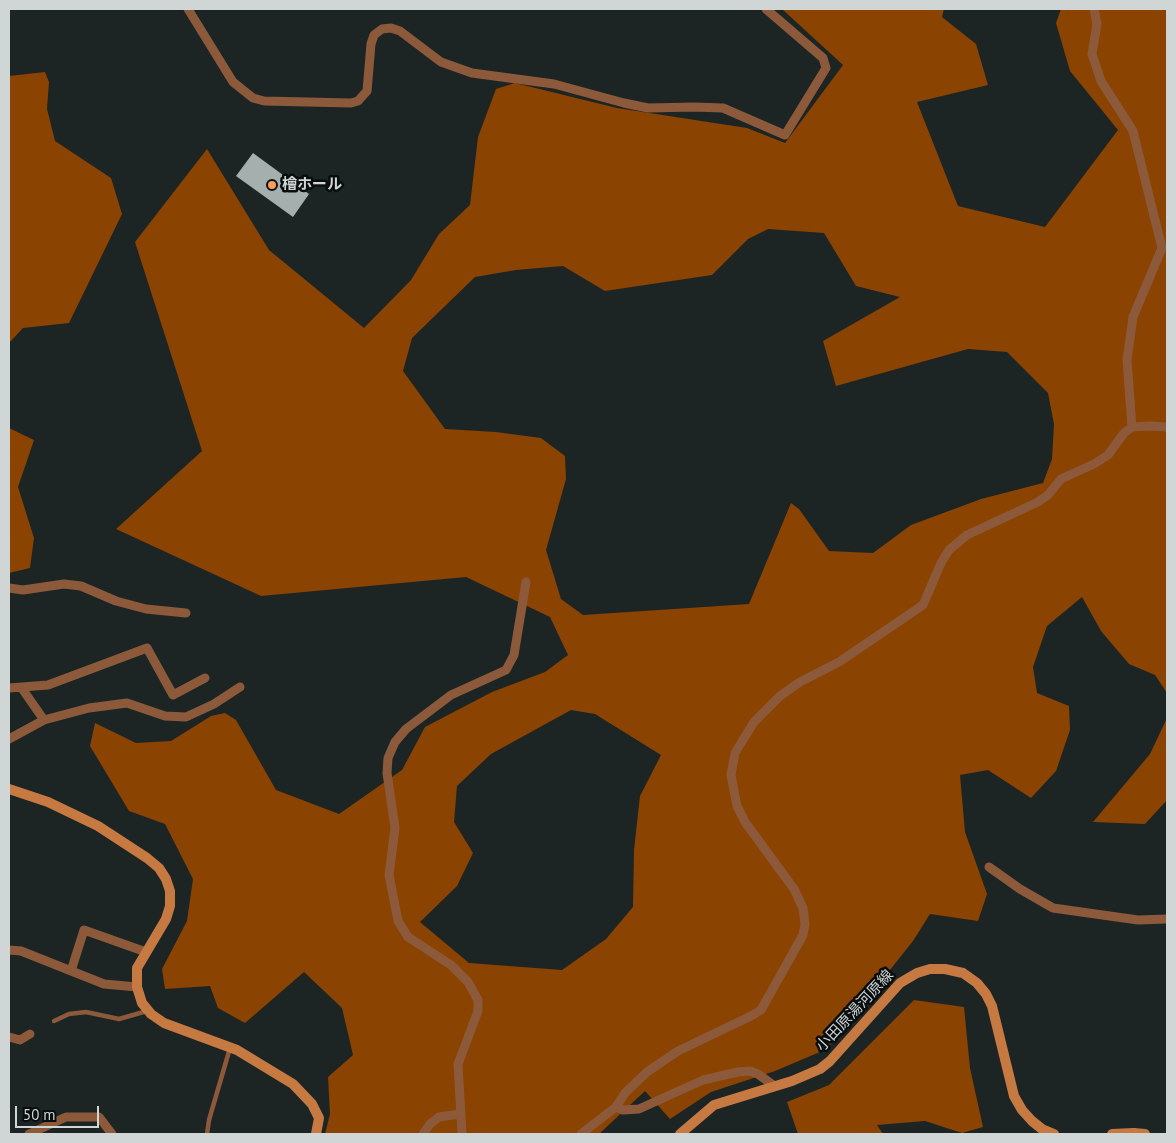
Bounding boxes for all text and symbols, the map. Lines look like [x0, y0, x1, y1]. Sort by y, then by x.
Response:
place label: 檜ホール [282, 176, 342, 194]
marker: 檜ホール [266, 179, 278, 191]
street label: 小田原湯河原線 [813, 966, 897, 1056]
scale bar [18, 1096, 101, 1128]
text: 50 m [23, 1105, 56, 1124]

